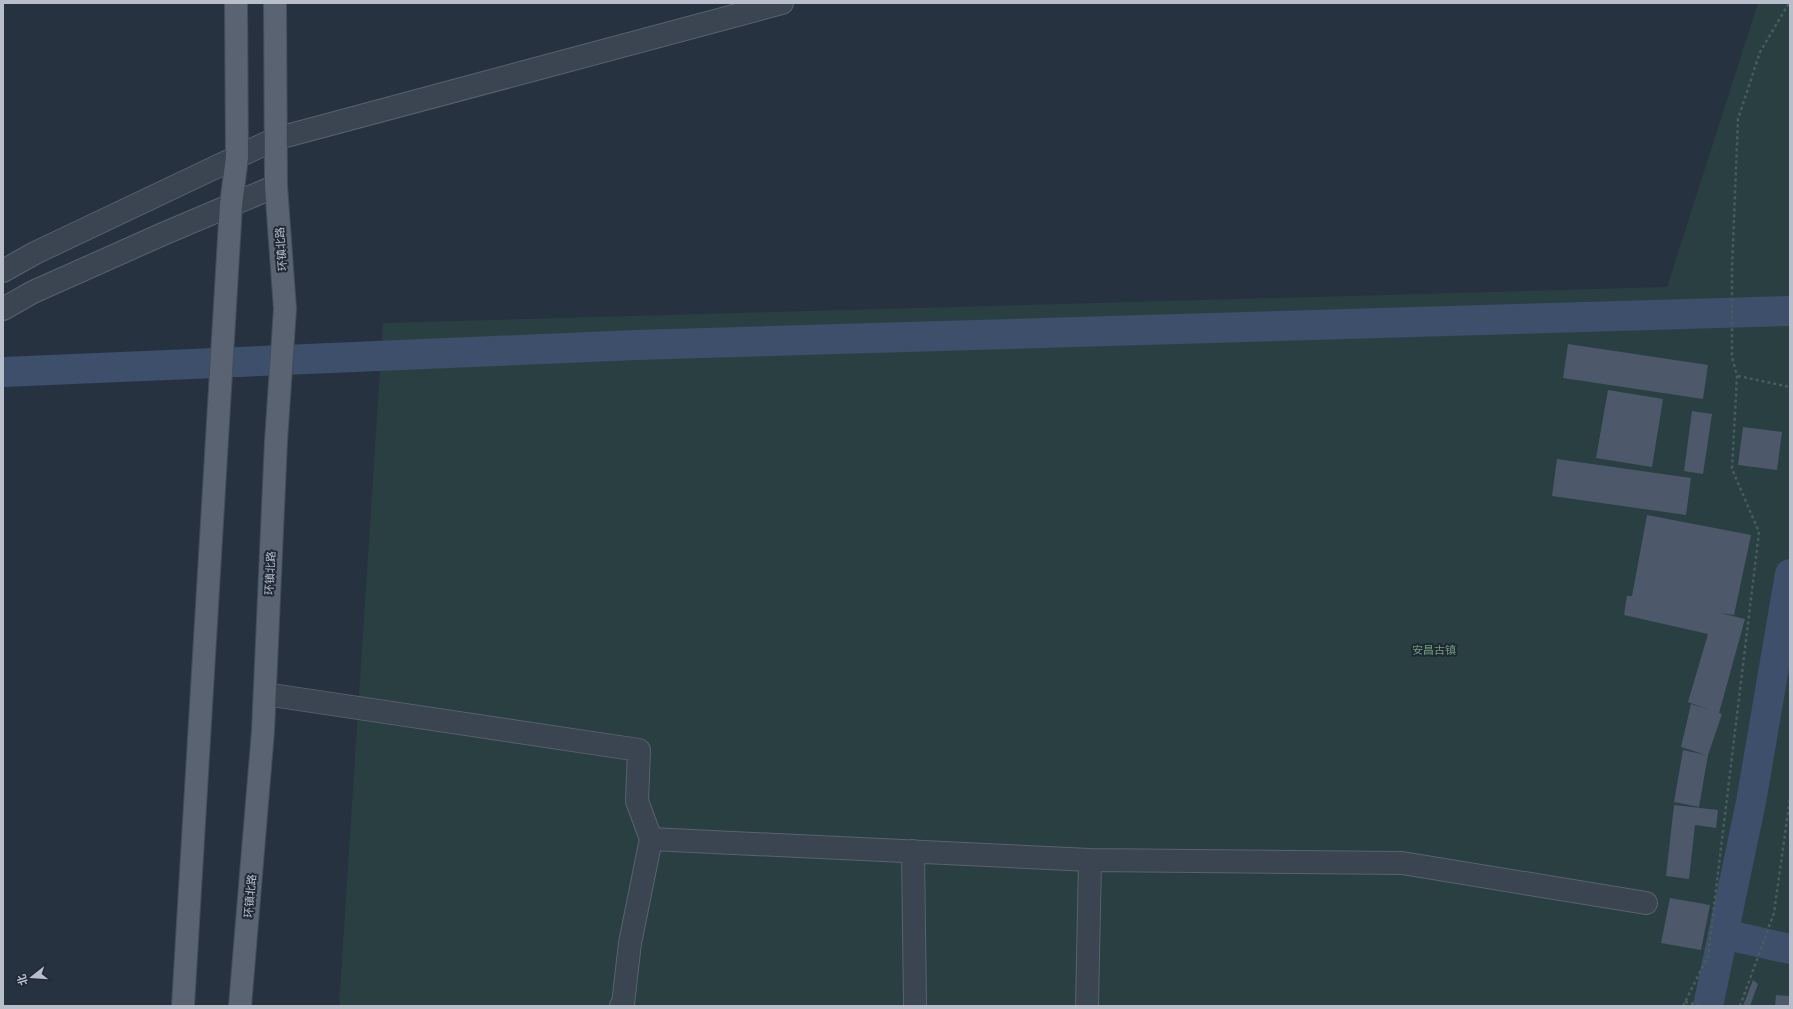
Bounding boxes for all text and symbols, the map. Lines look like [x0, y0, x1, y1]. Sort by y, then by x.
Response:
street label: 环镇北路 [273, 227, 290, 271]
street label: 环镇北路 [263, 551, 278, 595]
park label: 安昌古镇 [1412, 644, 1456, 657]
street label: 环镇北路 [242, 874, 259, 919]
north arrow [12, 957, 52, 997]
text: 北 [15, 973, 31, 987]

